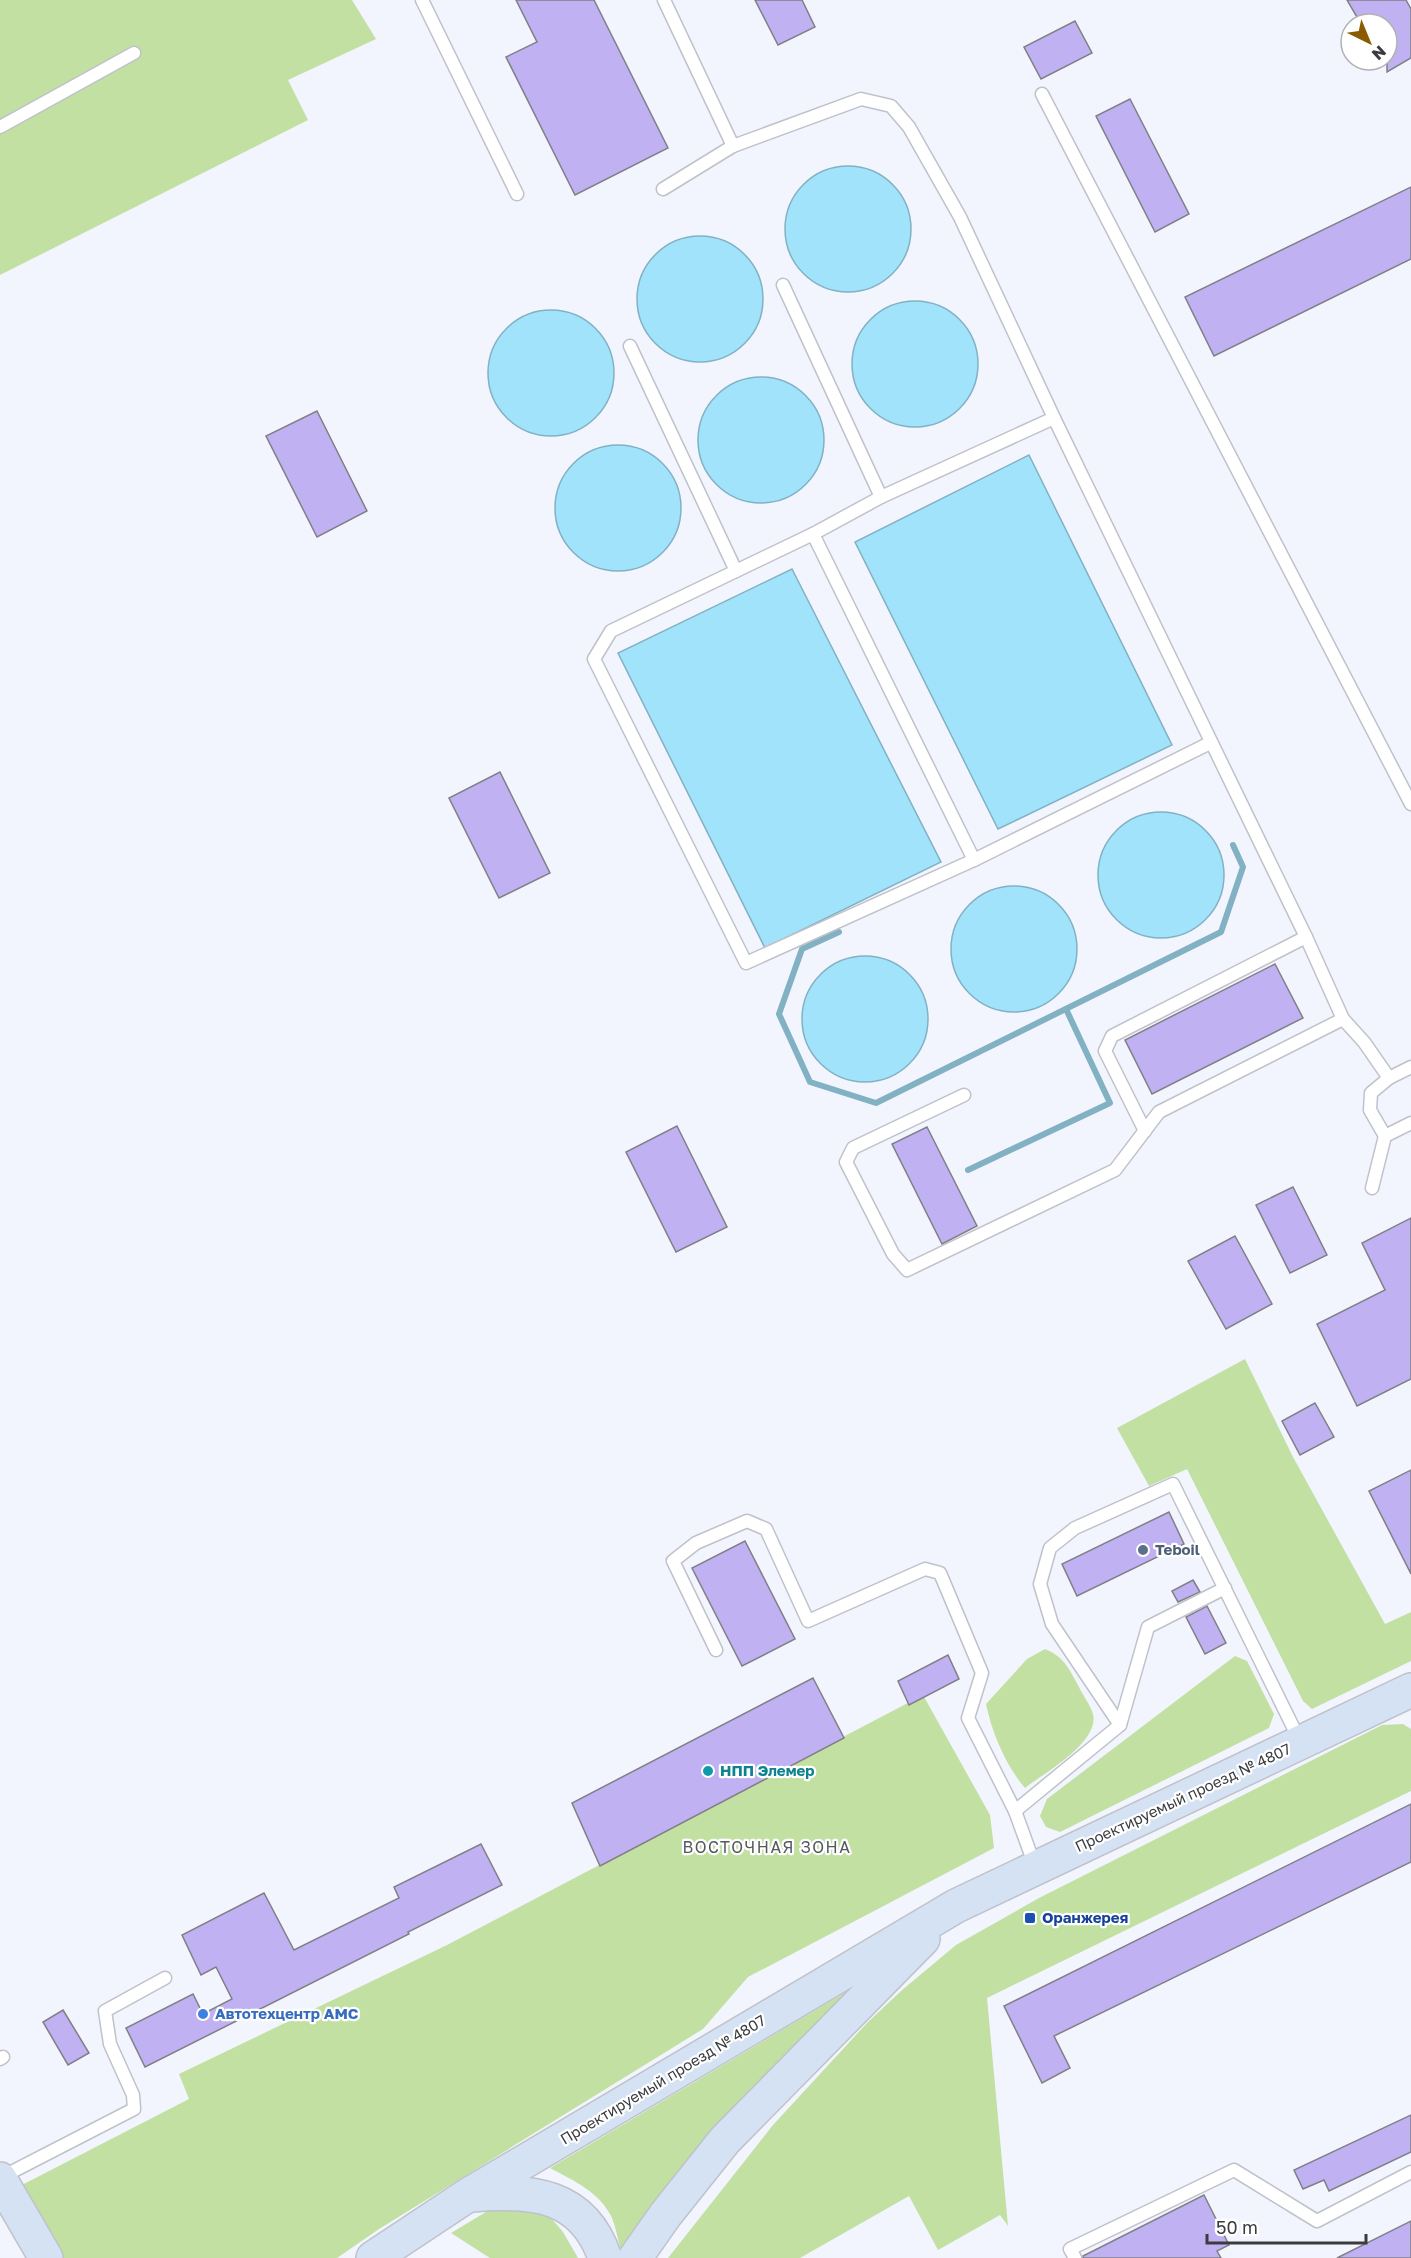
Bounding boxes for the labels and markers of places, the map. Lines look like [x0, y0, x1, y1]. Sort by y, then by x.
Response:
place label: Teboil [1155, 1540, 1200, 1558]
marker: Teboil [1136, 1543, 1150, 1557]
place label: НПП Элемер [720, 1761, 815, 1779]
marker: НПП Элемер [701, 1764, 715, 1778]
place label: Оранжерея [1042, 1908, 1129, 1926]
marker: Оранжерея [1023, 1911, 1037, 1925]
place label: Автотехцентр АМС [215, 2004, 359, 2022]
marker: Автотехцентр АМС [196, 2007, 210, 2021]

